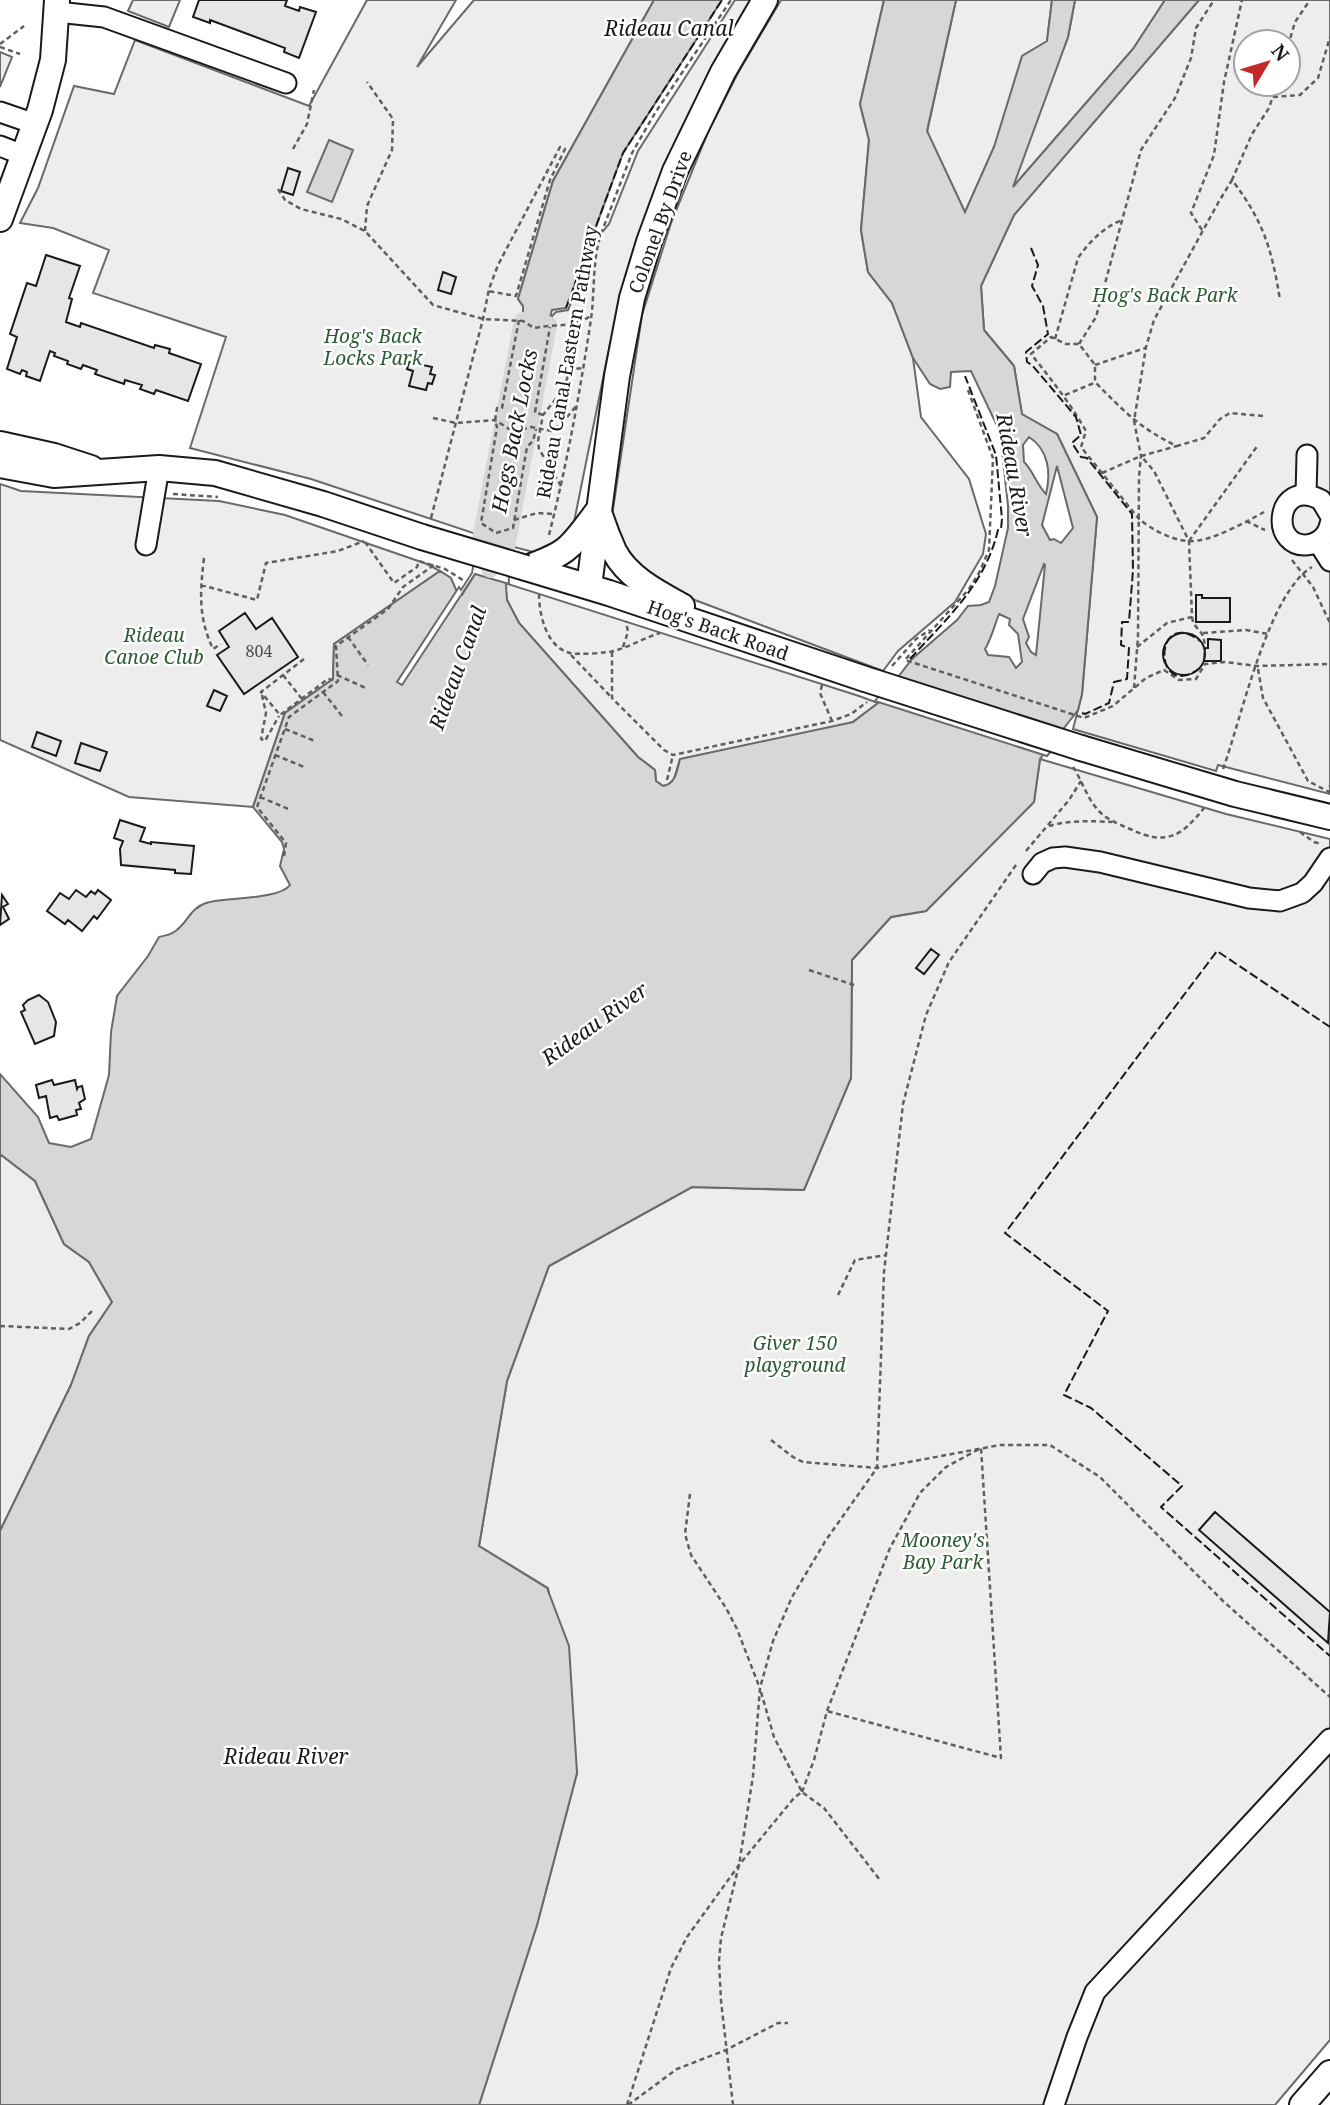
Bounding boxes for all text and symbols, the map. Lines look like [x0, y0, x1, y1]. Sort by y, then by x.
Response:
water label: Rideau Canal [603, 14, 734, 42]
north arrow [1232, 28, 1302, 98]
text: N [1266, 39, 1295, 66]
street label: Colonel By Drive [622, 147, 698, 297]
street label: Rideau Canal Eastern Pathway [530, 223, 604, 500]
park label: Hog's Back Park [1091, 282, 1239, 308]
park label: Hog's Back Locks Park [322, 323, 424, 371]
water label: Hogs Back Locks [484, 346, 544, 516]
water label: Rideau River [990, 410, 1040, 539]
street label: Hog's Back Road [644, 594, 793, 667]
water label: Rideau Canal [421, 601, 493, 734]
park label: Rideau Canoe Club [104, 622, 204, 670]
house number: 804 [246, 640, 272, 662]
water label: Rideau River [535, 975, 653, 1072]
park label: Giver 150 playground [743, 1330, 847, 1378]
park label: Mooney's Bay Park [900, 1527, 985, 1575]
water label: Rideau River [223, 1742, 349, 1770]

